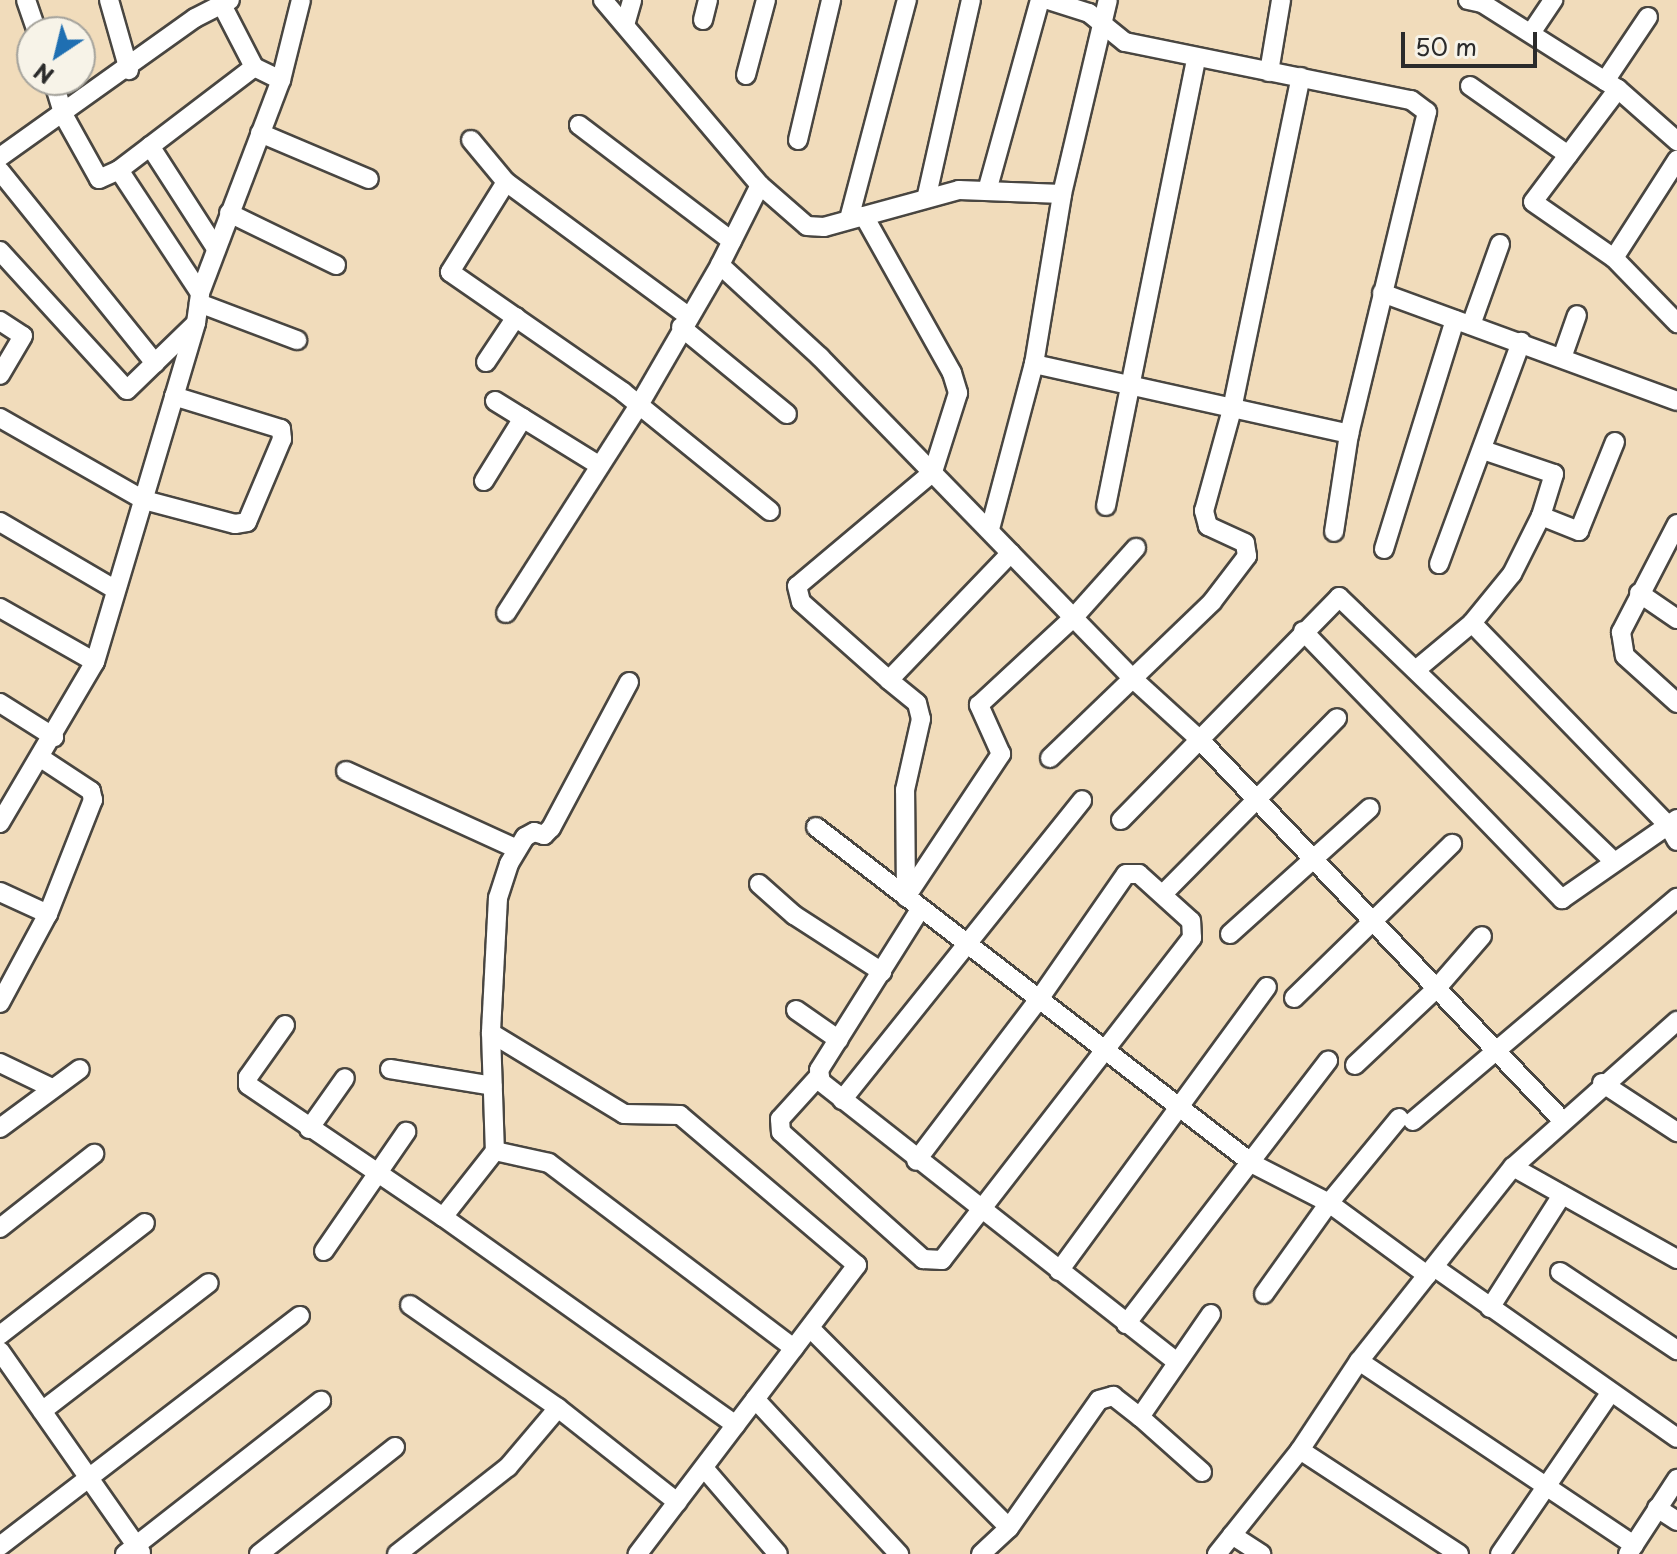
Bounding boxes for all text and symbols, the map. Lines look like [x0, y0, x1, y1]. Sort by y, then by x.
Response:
north arrow [16, 16, 96, 96]
scale bar [1405, 16, 1541, 66]
text: 50 m [1415, 28, 1477, 64]
text: N [26, 56, 60, 93]

